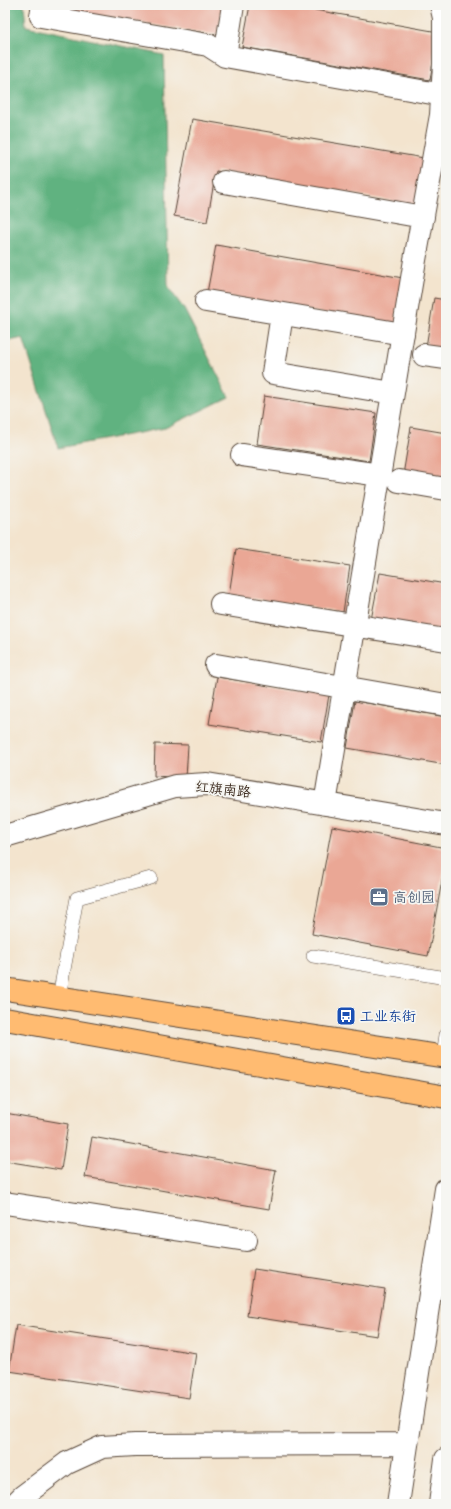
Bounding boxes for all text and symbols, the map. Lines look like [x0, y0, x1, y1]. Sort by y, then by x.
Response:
street label: 红旗南路 [194, 778, 252, 804]
office icon: 高创园 [368, 886, 390, 908]
place label: 高创园 [393, 889, 435, 909]
bus stop icon: 工业东街 [335, 1005, 357, 1027]
place label: 工业东街 [360, 1008, 416, 1028]

